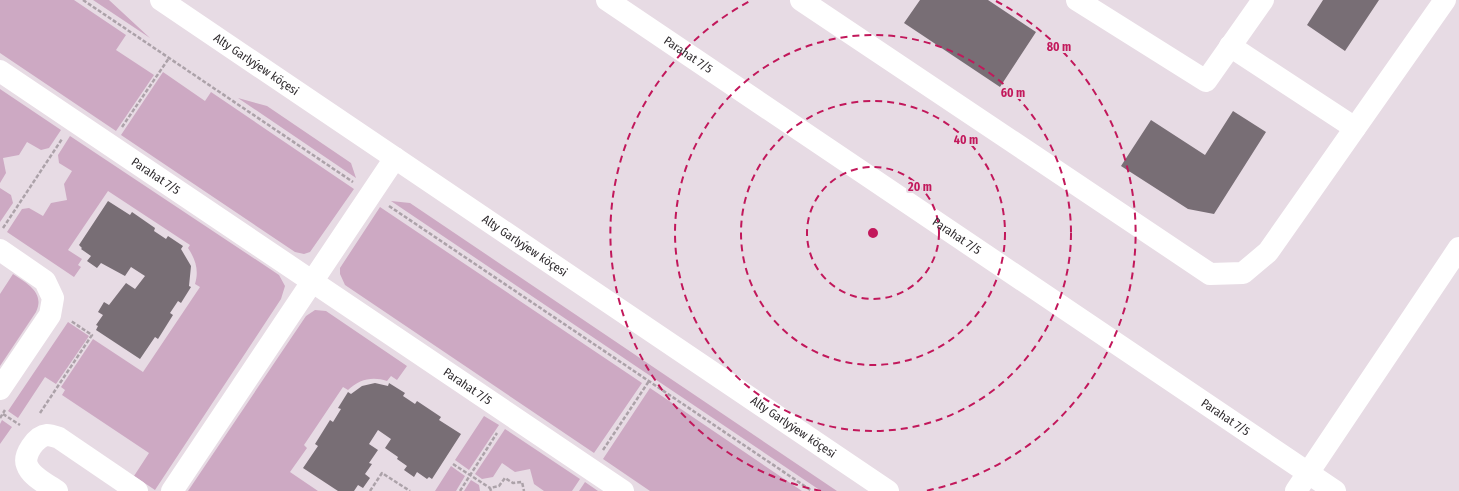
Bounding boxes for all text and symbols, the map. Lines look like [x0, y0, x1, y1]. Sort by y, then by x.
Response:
street label: Alty Garlyýew köçesi [211, 31, 302, 98]
street label: Parahat 7/5 [661, 33, 716, 76]
text: 80 m [1047, 40, 1071, 54]
text: 60 m [1001, 86, 1025, 100]
text: 40 m [954, 133, 978, 147]
street label: Parahat 7/5 [129, 155, 183, 198]
text: 20 m [907, 180, 932, 194]
street label: Alty Garlyýew köçesi [480, 212, 570, 279]
street label: Parahat 7/5 [930, 215, 984, 258]
centre of rings [866, 226, 880, 240]
street label: Parahat 7/5 [441, 365, 495, 408]
street label: Alty Garlyýew köçesi [748, 393, 839, 461]
street label: Parahat 7/5 [1199, 396, 1253, 439]

